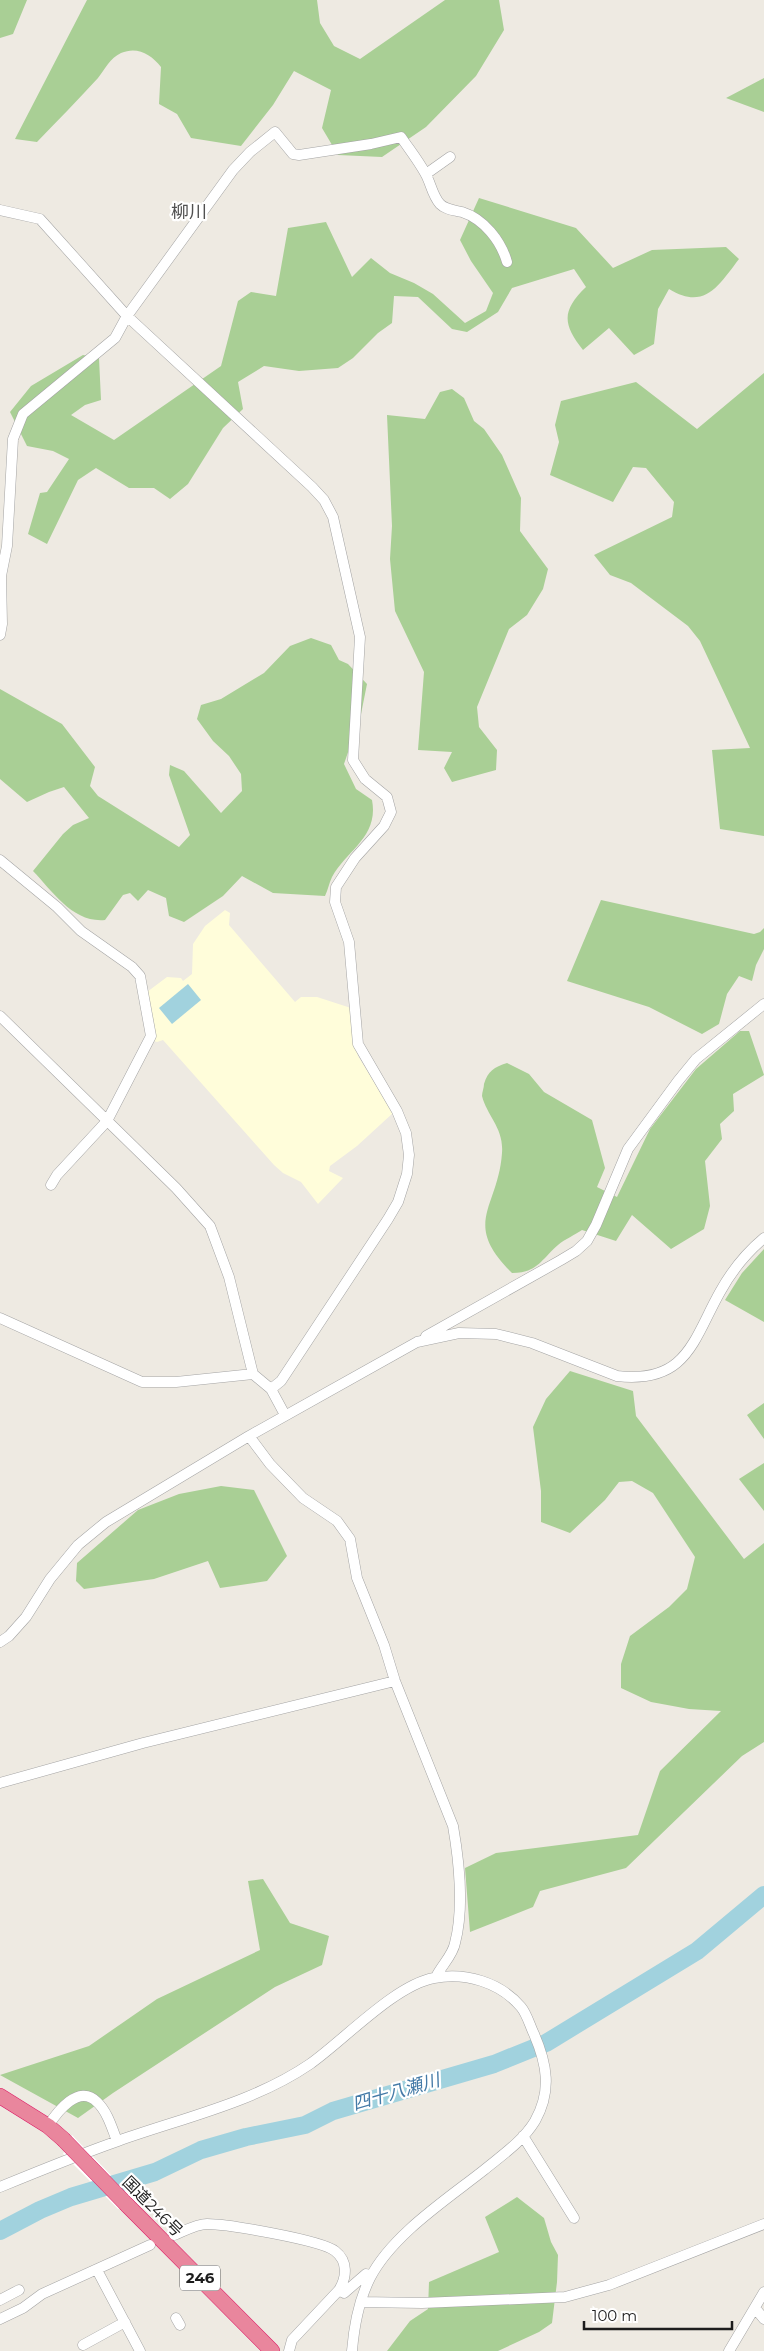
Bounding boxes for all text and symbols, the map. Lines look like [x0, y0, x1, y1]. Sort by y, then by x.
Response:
district label: 柳川 [171, 201, 207, 223]
water label: 四十八瀬川 [350, 2068, 444, 2115]
street label: 国道246号 [119, 2172, 187, 2240]
road number: 246 [180, 2266, 220, 2290]
scale bar [584, 2298, 732, 2330]
text: 100 m [592, 2306, 637, 2325]

